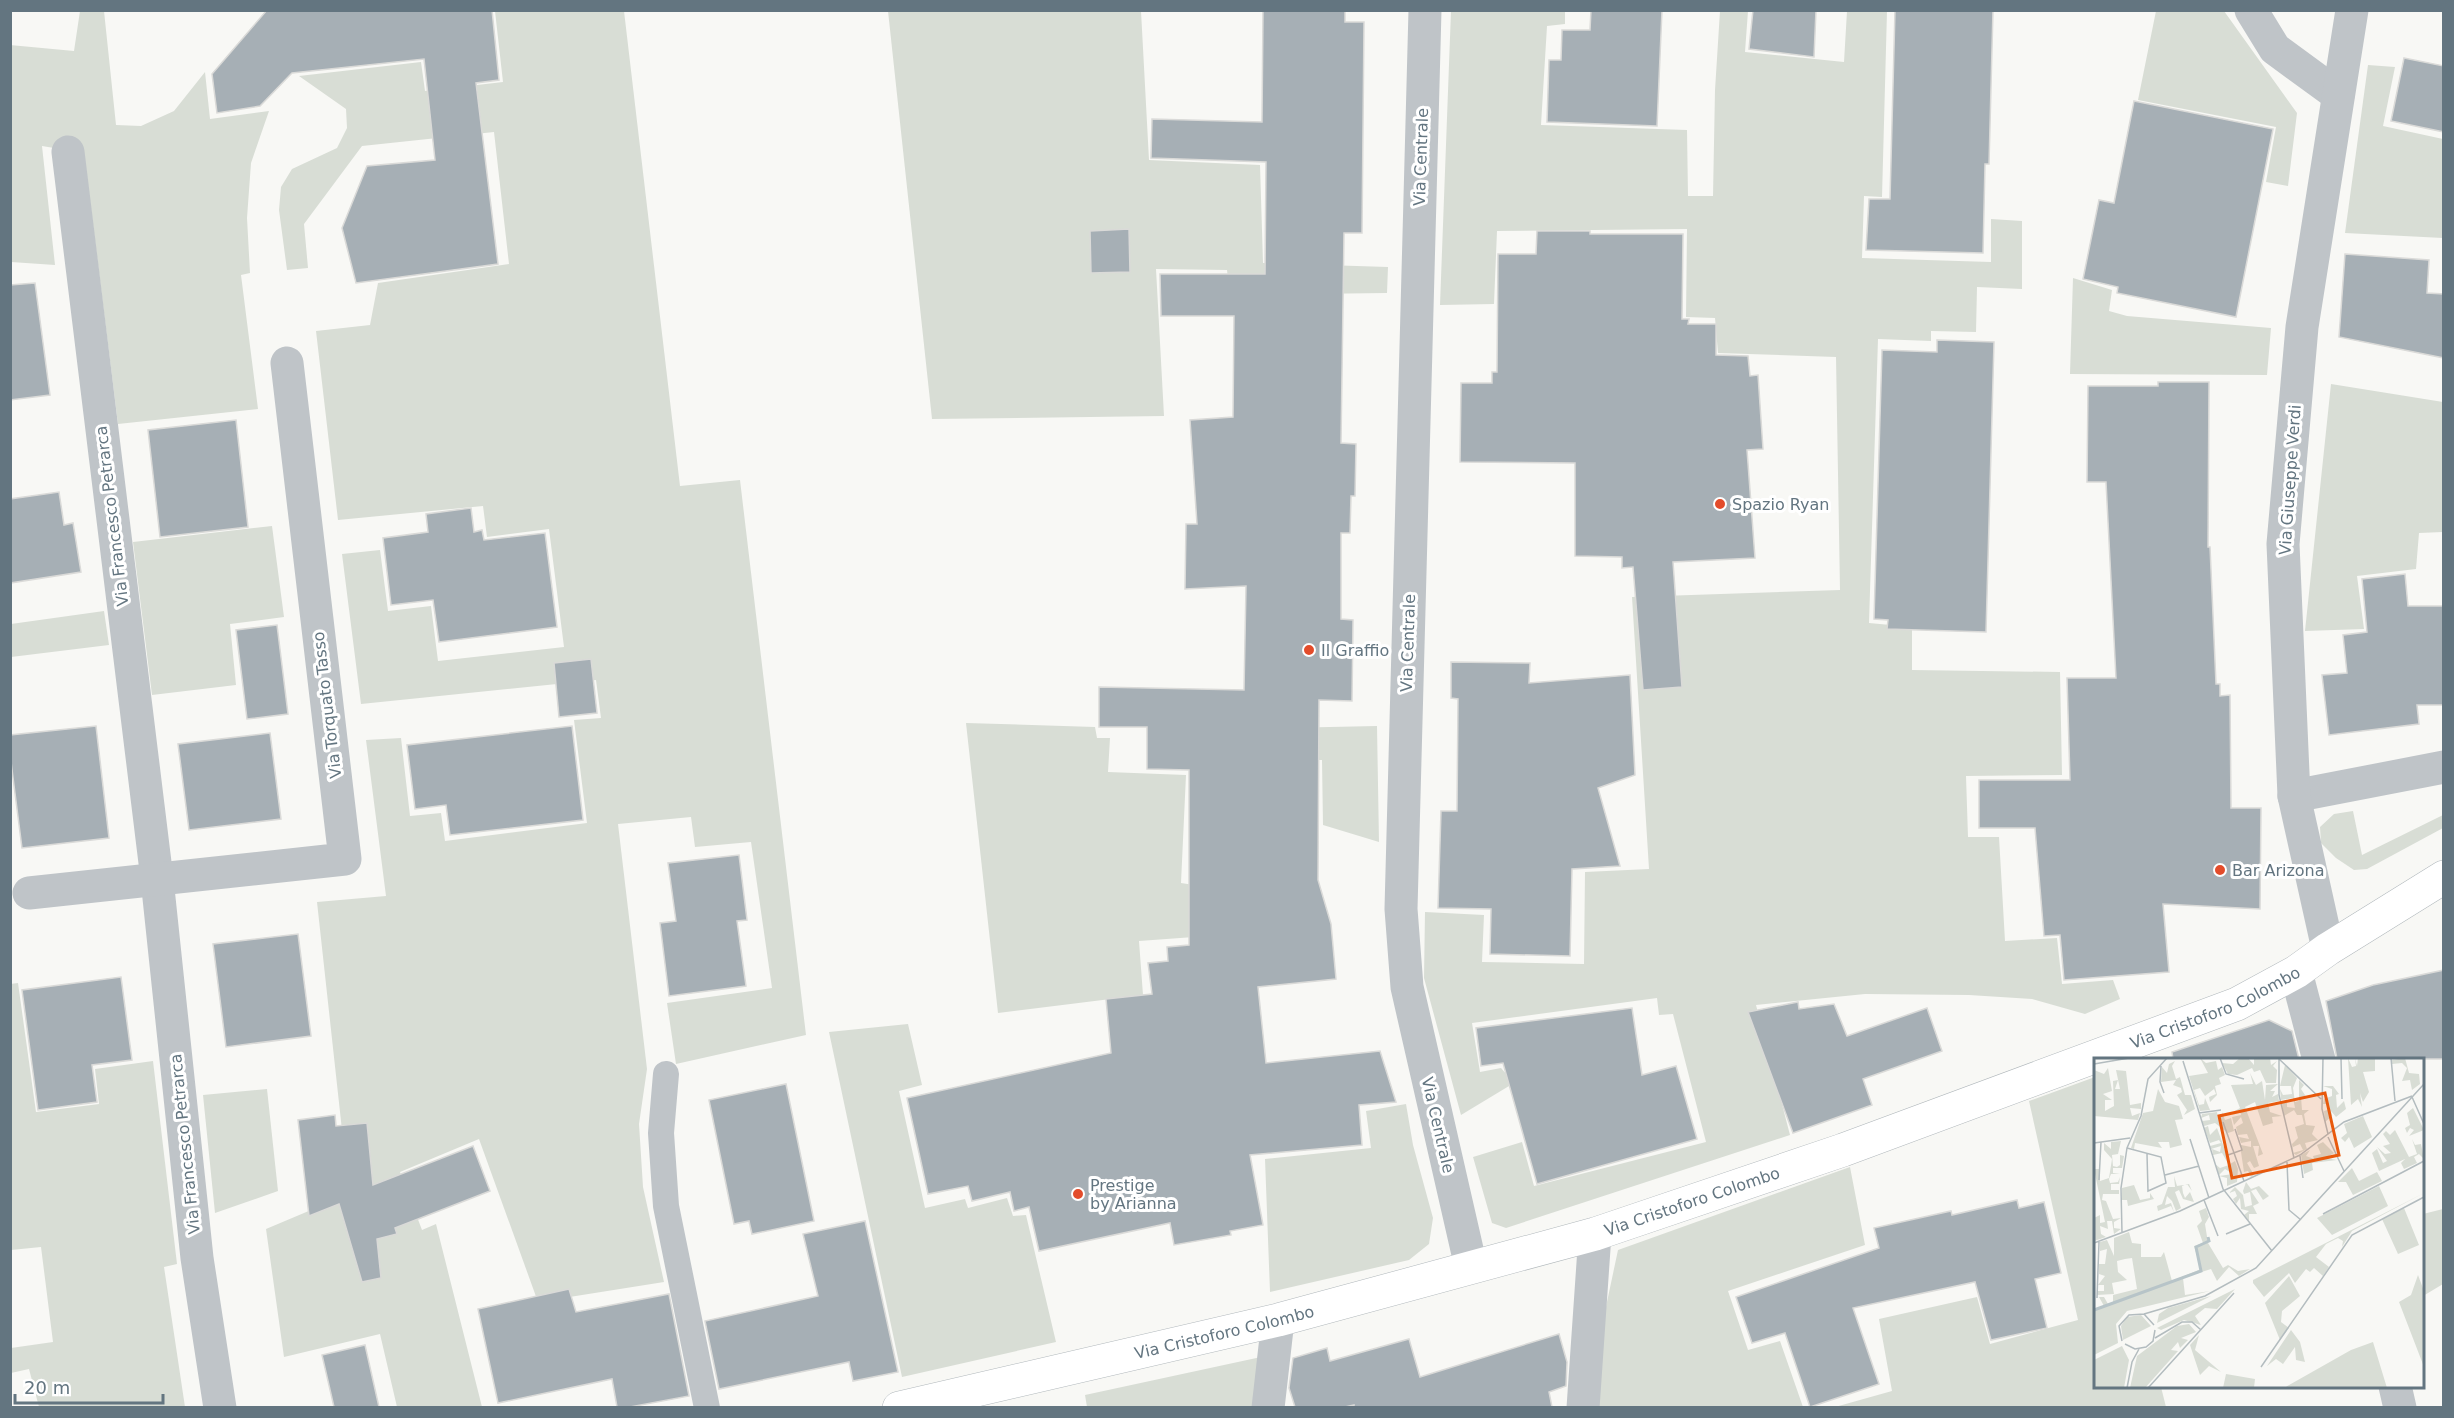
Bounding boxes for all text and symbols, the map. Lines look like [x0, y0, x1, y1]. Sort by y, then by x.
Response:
street label: Via Centrale [1410, 108, 1432, 206]
street label: Via Giuseppe Verdi [2275, 404, 2305, 556]
street label: Via Francesco Petrarca [92, 425, 132, 607]
place label: Spazio Ryan [1732, 495, 1830, 514]
marker: Spazio Ryan [1713, 497, 1727, 511]
street label: Via Centrale [1397, 594, 1419, 692]
street label: Via Torquato Tasso [309, 631, 345, 779]
place label: Il Graffio [1321, 641, 1389, 660]
marker: Il Graffio [1302, 643, 1316, 657]
place label: Bar Arizona [2232, 861, 2325, 880]
marker: Bar Arizona [2213, 863, 2227, 877]
street label: Via Cristoforo Colombo [2127, 962, 2303, 1052]
street label: Via Francesco Petrarca [166, 1053, 204, 1235]
inset map [2094, 1058, 2424, 1388]
street label: Via Centrale [1418, 1075, 1458, 1175]
street label: Via Cristoforo Colombo [1602, 1163, 1782, 1240]
place label: Prestige by Arianna [1090, 1176, 1177, 1213]
marker: Prestige by Arianna [1071, 1187, 1085, 1201]
street label: Via Cristoforo Colombo [1133, 1301, 1316, 1363]
scale bar [15, 1367, 164, 1405]
text: 20 m [24, 1377, 70, 1398]

